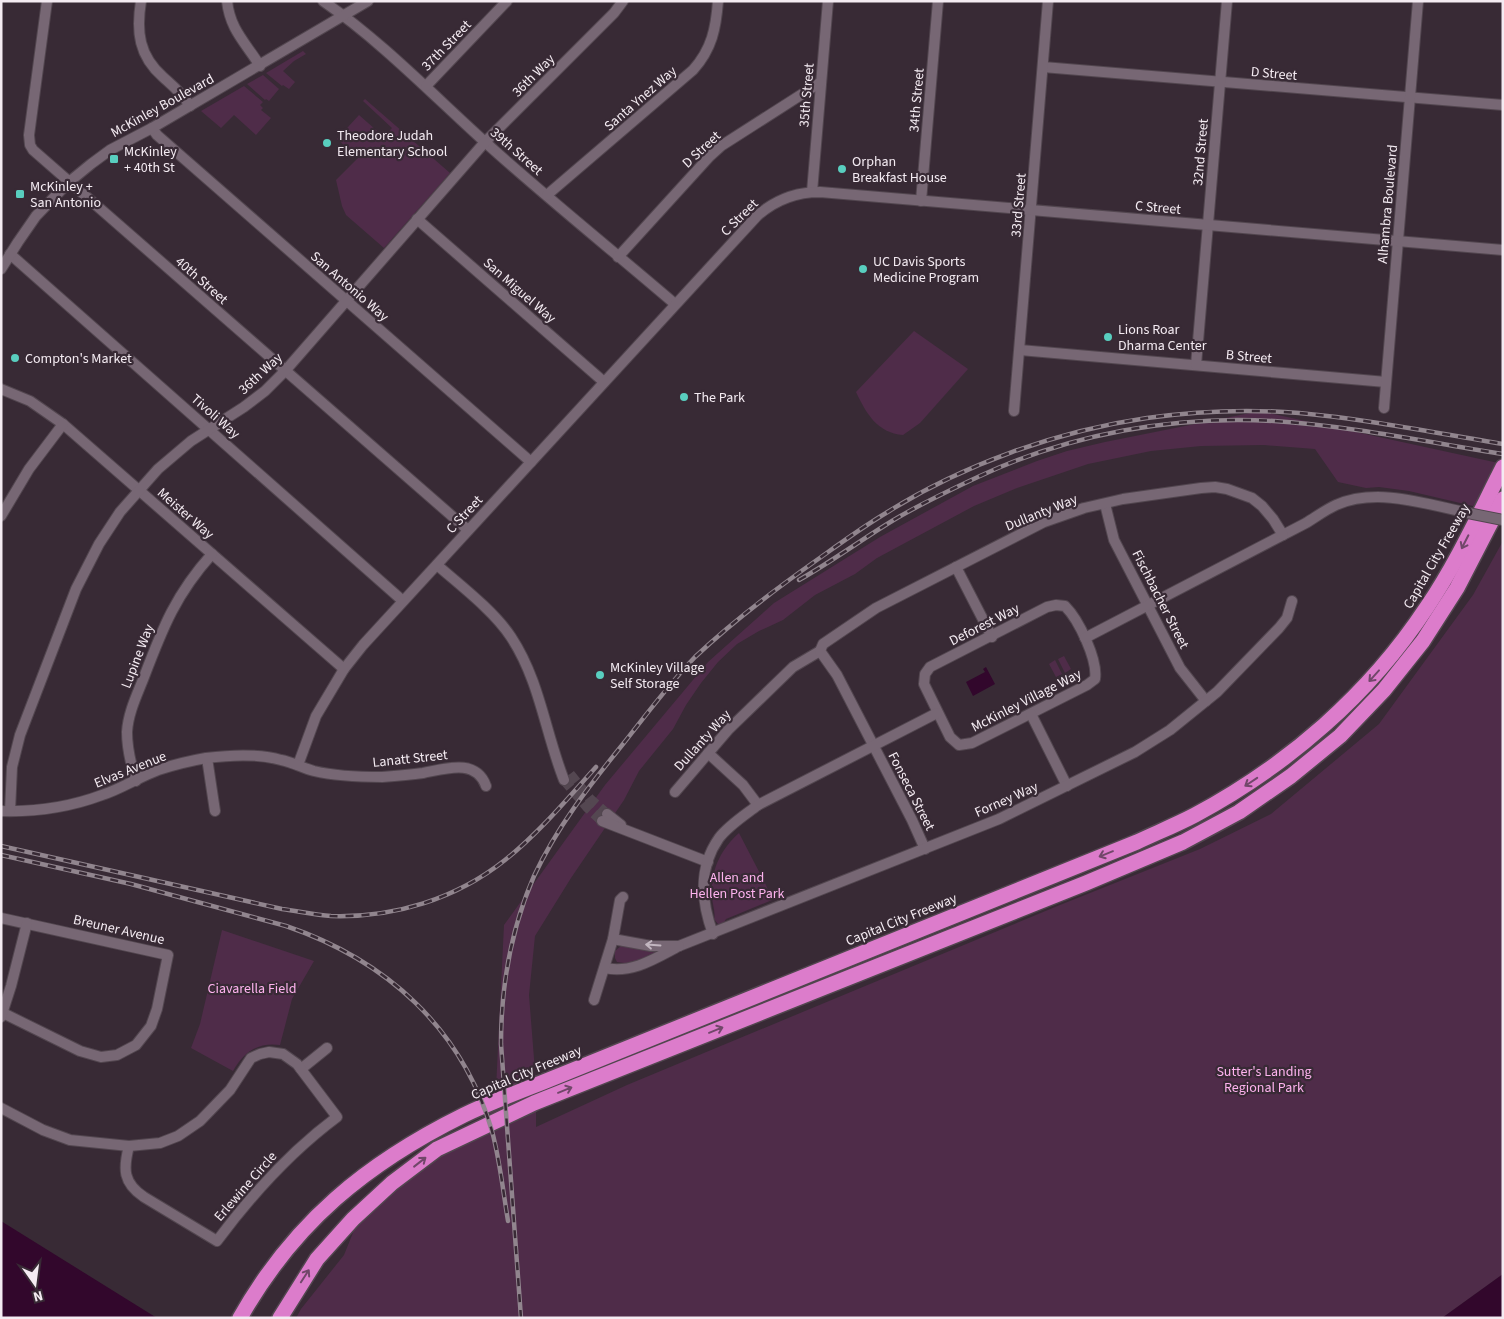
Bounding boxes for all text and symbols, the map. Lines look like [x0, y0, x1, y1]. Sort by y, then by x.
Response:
street label: 37th Street [417, 15, 476, 76]
street label: 36th Way [508, 49, 560, 102]
street label: Santa Ynez Way [600, 61, 682, 136]
street label: 35th Street [794, 62, 820, 128]
street label: D Street [1250, 62, 1298, 86]
street label: 34th Street [904, 67, 930, 133]
street label: McKinley Boulevard [107, 69, 218, 143]
street label: 32nd Street [1188, 117, 1214, 186]
street label: 39th Street [486, 123, 547, 181]
place label: Theodore Judah Elementary School [337, 126, 448, 162]
street label: D Street [678, 126, 726, 173]
marker: Theodore Judah Elementary School [321, 137, 333, 149]
place label: McKinley + 40th St [124, 142, 177, 178]
street label: Alhambra Boulevard [1373, 144, 1403, 264]
place label: Orphan Breakfast House [852, 152, 947, 188]
marker: McKinley + 40th St [108, 153, 120, 165]
marker: Orphan Breakfast House [836, 163, 848, 175]
street label: 33rd Street [1006, 172, 1032, 238]
place label: McKinley + San Antonio [30, 177, 101, 213]
marker: McKinley + San Antonio [14, 188, 26, 200]
street label: C Street [716, 194, 763, 241]
street label: C Street [1134, 196, 1182, 220]
street label: San Antonio Way [306, 247, 393, 327]
street label: 40th Street [171, 252, 232, 310]
place label: UC Davis Sports Medicine Program [873, 252, 979, 288]
street label: San Miguel Way [478, 253, 561, 328]
marker: UC Davis Sports Medicine Program [857, 263, 869, 275]
place label: Lions Roar Dharma Center [1118, 320, 1207, 356]
marker: Lions Roar Dharma Center [1102, 331, 1114, 343]
street label: B Street [1225, 345, 1273, 369]
street label: 36th Way [234, 348, 287, 399]
place label: Compton's Market [25, 349, 132, 369]
marker: Compton's Market [9, 352, 21, 364]
place label: The Park [694, 388, 745, 408]
street label: Tivoli Way [186, 390, 245, 444]
marker: The Park [678, 391, 690, 403]
street label: Meister Way [152, 483, 219, 544]
street label: Dullanty Way [1002, 489, 1081, 537]
street label: C Street [442, 491, 488, 538]
street label: Capital City Freeway [1399, 500, 1475, 613]
one-way arrow [1460, 534, 1469, 549]
street label: Fischbacher Street [1127, 547, 1194, 653]
street label: Deforest Way [946, 598, 1023, 651]
street label: Lupine Way [117, 621, 159, 691]
place label: McKinley Village Self Storage [610, 658, 704, 694]
street label: McKinley Village Way [968, 664, 1086, 737]
marker: McKinley Village Self Storage [594, 669, 606, 681]
one-way arrow [1368, 669, 1379, 682]
street label: Dullanty Way [670, 705, 736, 776]
street label: Lanatt Street [372, 745, 449, 773]
street label: Elvas Avenue [91, 746, 169, 793]
street label: Fonseca Street [883, 749, 940, 835]
street label: Forney Way [971, 777, 1042, 823]
one-way arrow [1245, 777, 1259, 787]
one-way arrow [1099, 850, 1114, 859]
park label: Allen and Hellen Post Park [689, 868, 785, 904]
street label: Capital City Freeway [843, 888, 960, 951]
street label: Breuner Avenue [71, 910, 166, 950]
one-way arrow [645, 941, 661, 950]
park label: Ciavarella Field [207, 979, 297, 999]
one-way arrow [708, 1025, 723, 1034]
street label: Capital City Freeway [468, 1040, 585, 1105]
park label: Sutter's Landing Regional Park [1216, 1062, 1312, 1098]
one-way arrow [557, 1085, 572, 1095]
street label: Erlewine Circle [210, 1147, 282, 1226]
one-way arrow [413, 1157, 426, 1168]
north arrow [10, 1259, 60, 1309]
one-way arrow [301, 1270, 311, 1284]
text: N [31, 1285, 45, 1306]

